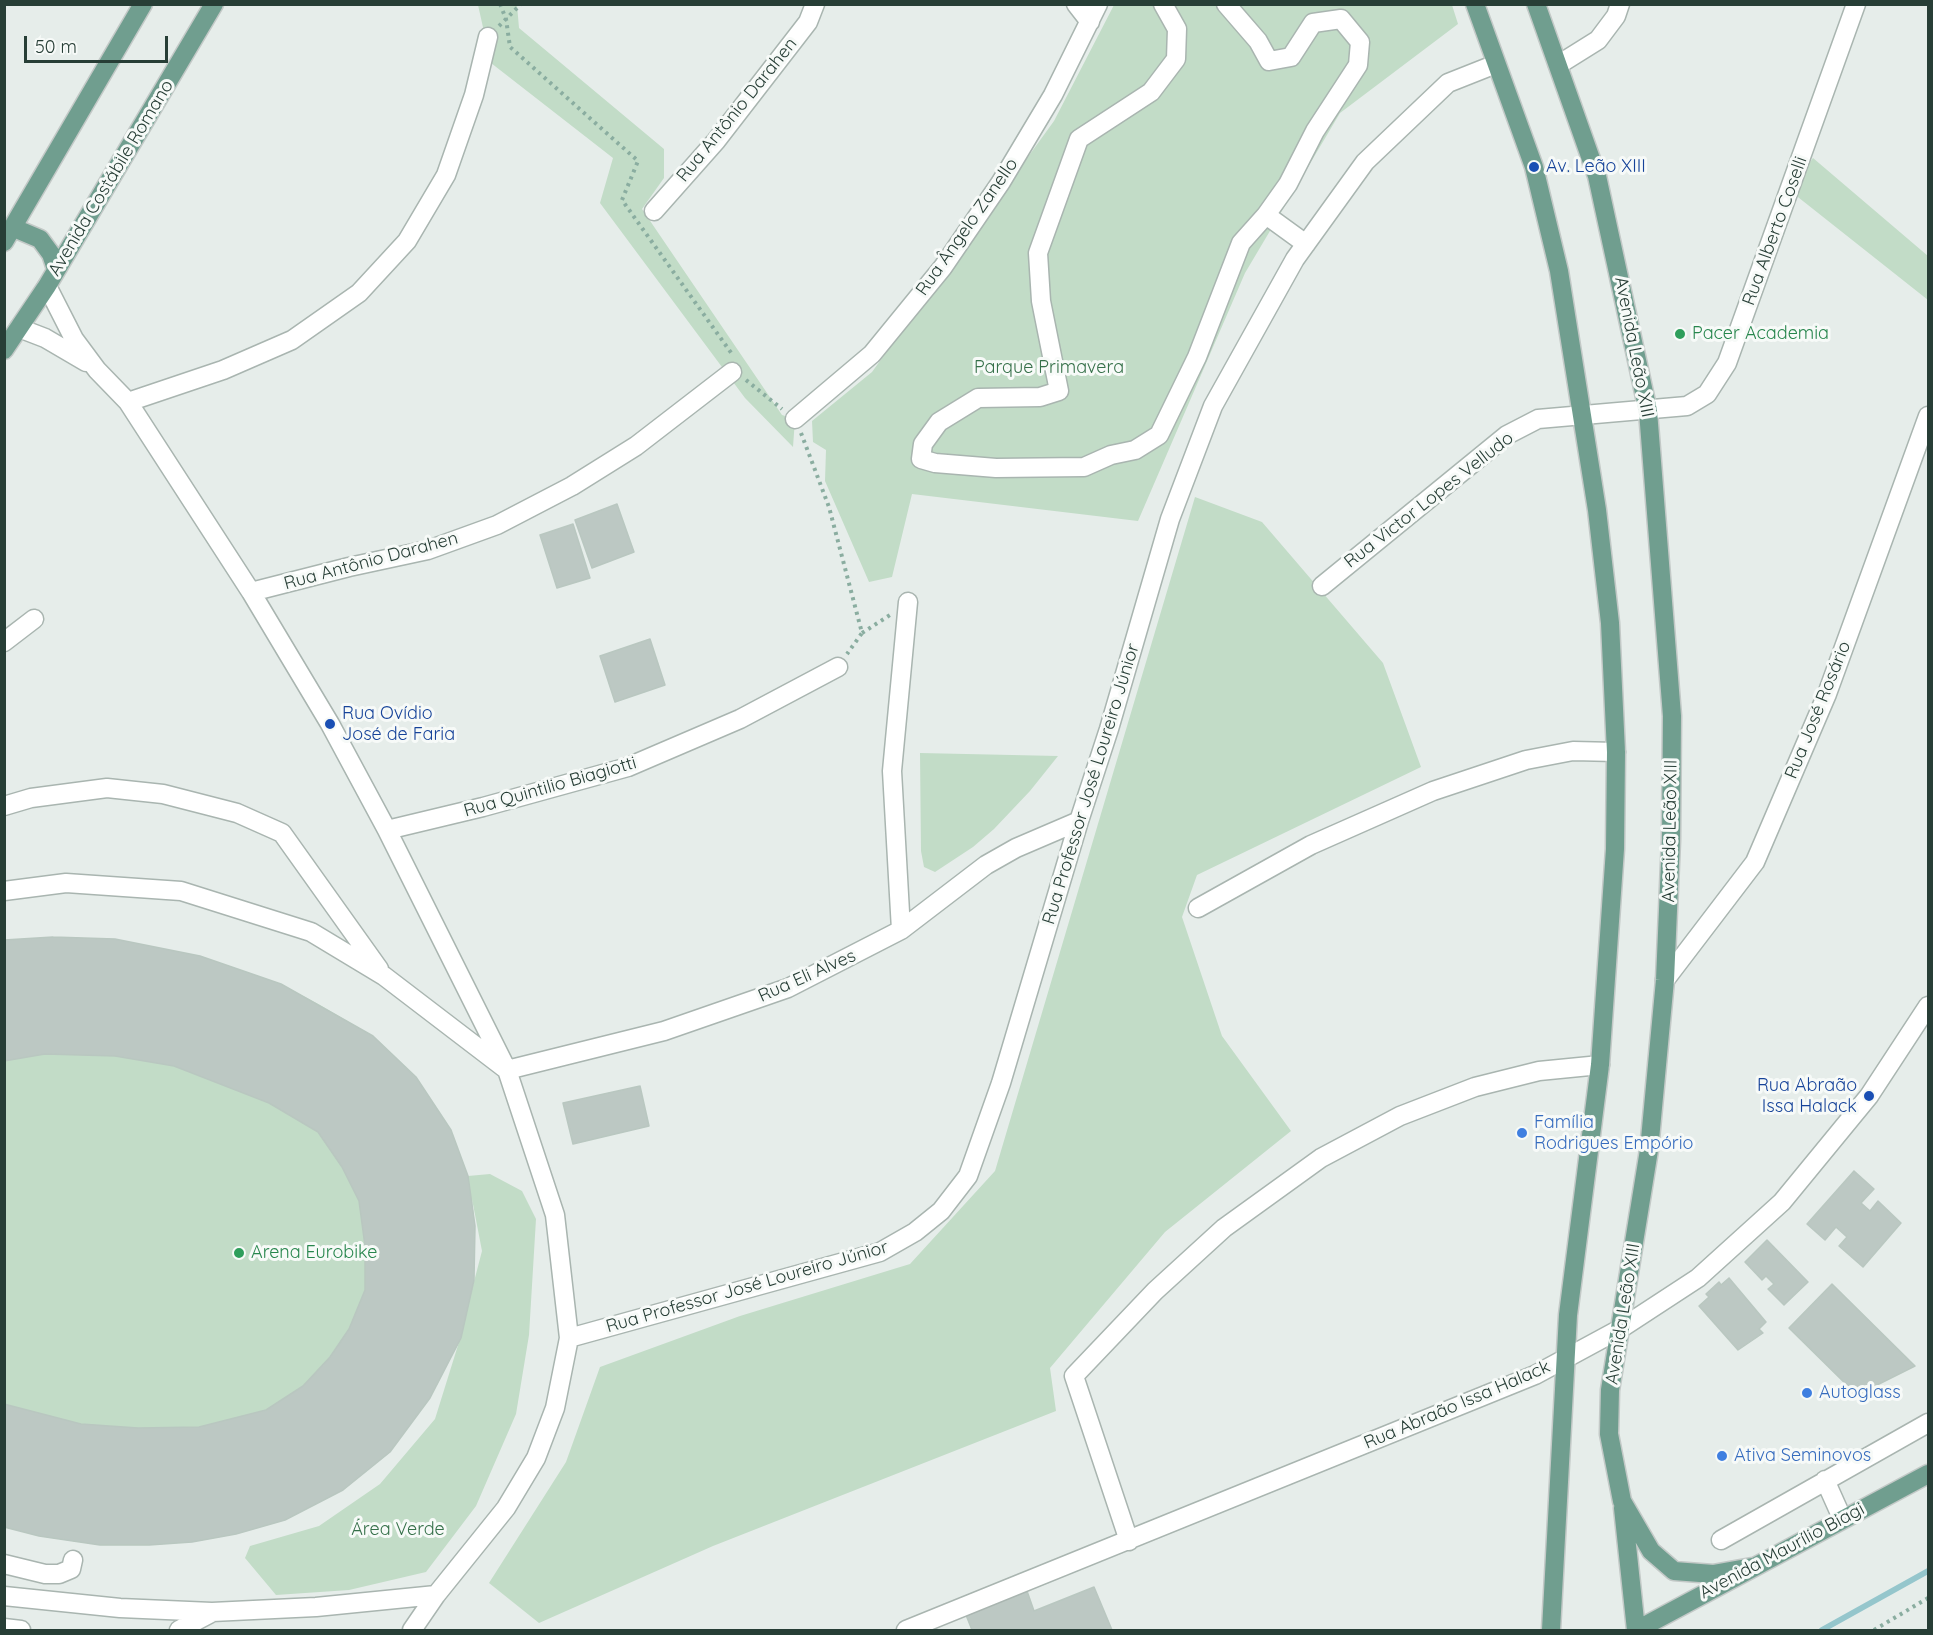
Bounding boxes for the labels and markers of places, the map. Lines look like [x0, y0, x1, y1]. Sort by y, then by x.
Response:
place label: Av. Leão XIII [1546, 156, 1646, 178]
marker: Av. Leão XIII [1527, 160, 1541, 174]
place label: Pacer Academia [1692, 323, 1829, 345]
marker: Pacer Academia [1673, 327, 1687, 341]
place label: Rua Ovídio José de Faria [342, 703, 455, 746]
marker: Rua Ovídio José de Faria [323, 717, 337, 731]
place label: Rua Abraão Issa Halack [1757, 1075, 1857, 1118]
marker: Rua Abraão Issa Halack [1862, 1089, 1876, 1103]
place label: Família Rodrigues Empório [1534, 1112, 1693, 1154]
marker: Família Rodrigues Empório [1515, 1126, 1529, 1140]
place label: Arena Eurobike [251, 1242, 377, 1264]
marker: Arena Eurobike [232, 1246, 246, 1260]
place label: Autoglass [1819, 1382, 1901, 1404]
marker: Autoglass [1800, 1386, 1814, 1400]
place label: Ativa Seminovos [1734, 1445, 1871, 1467]
marker: Ativa Seminovos [1715, 1449, 1729, 1463]

